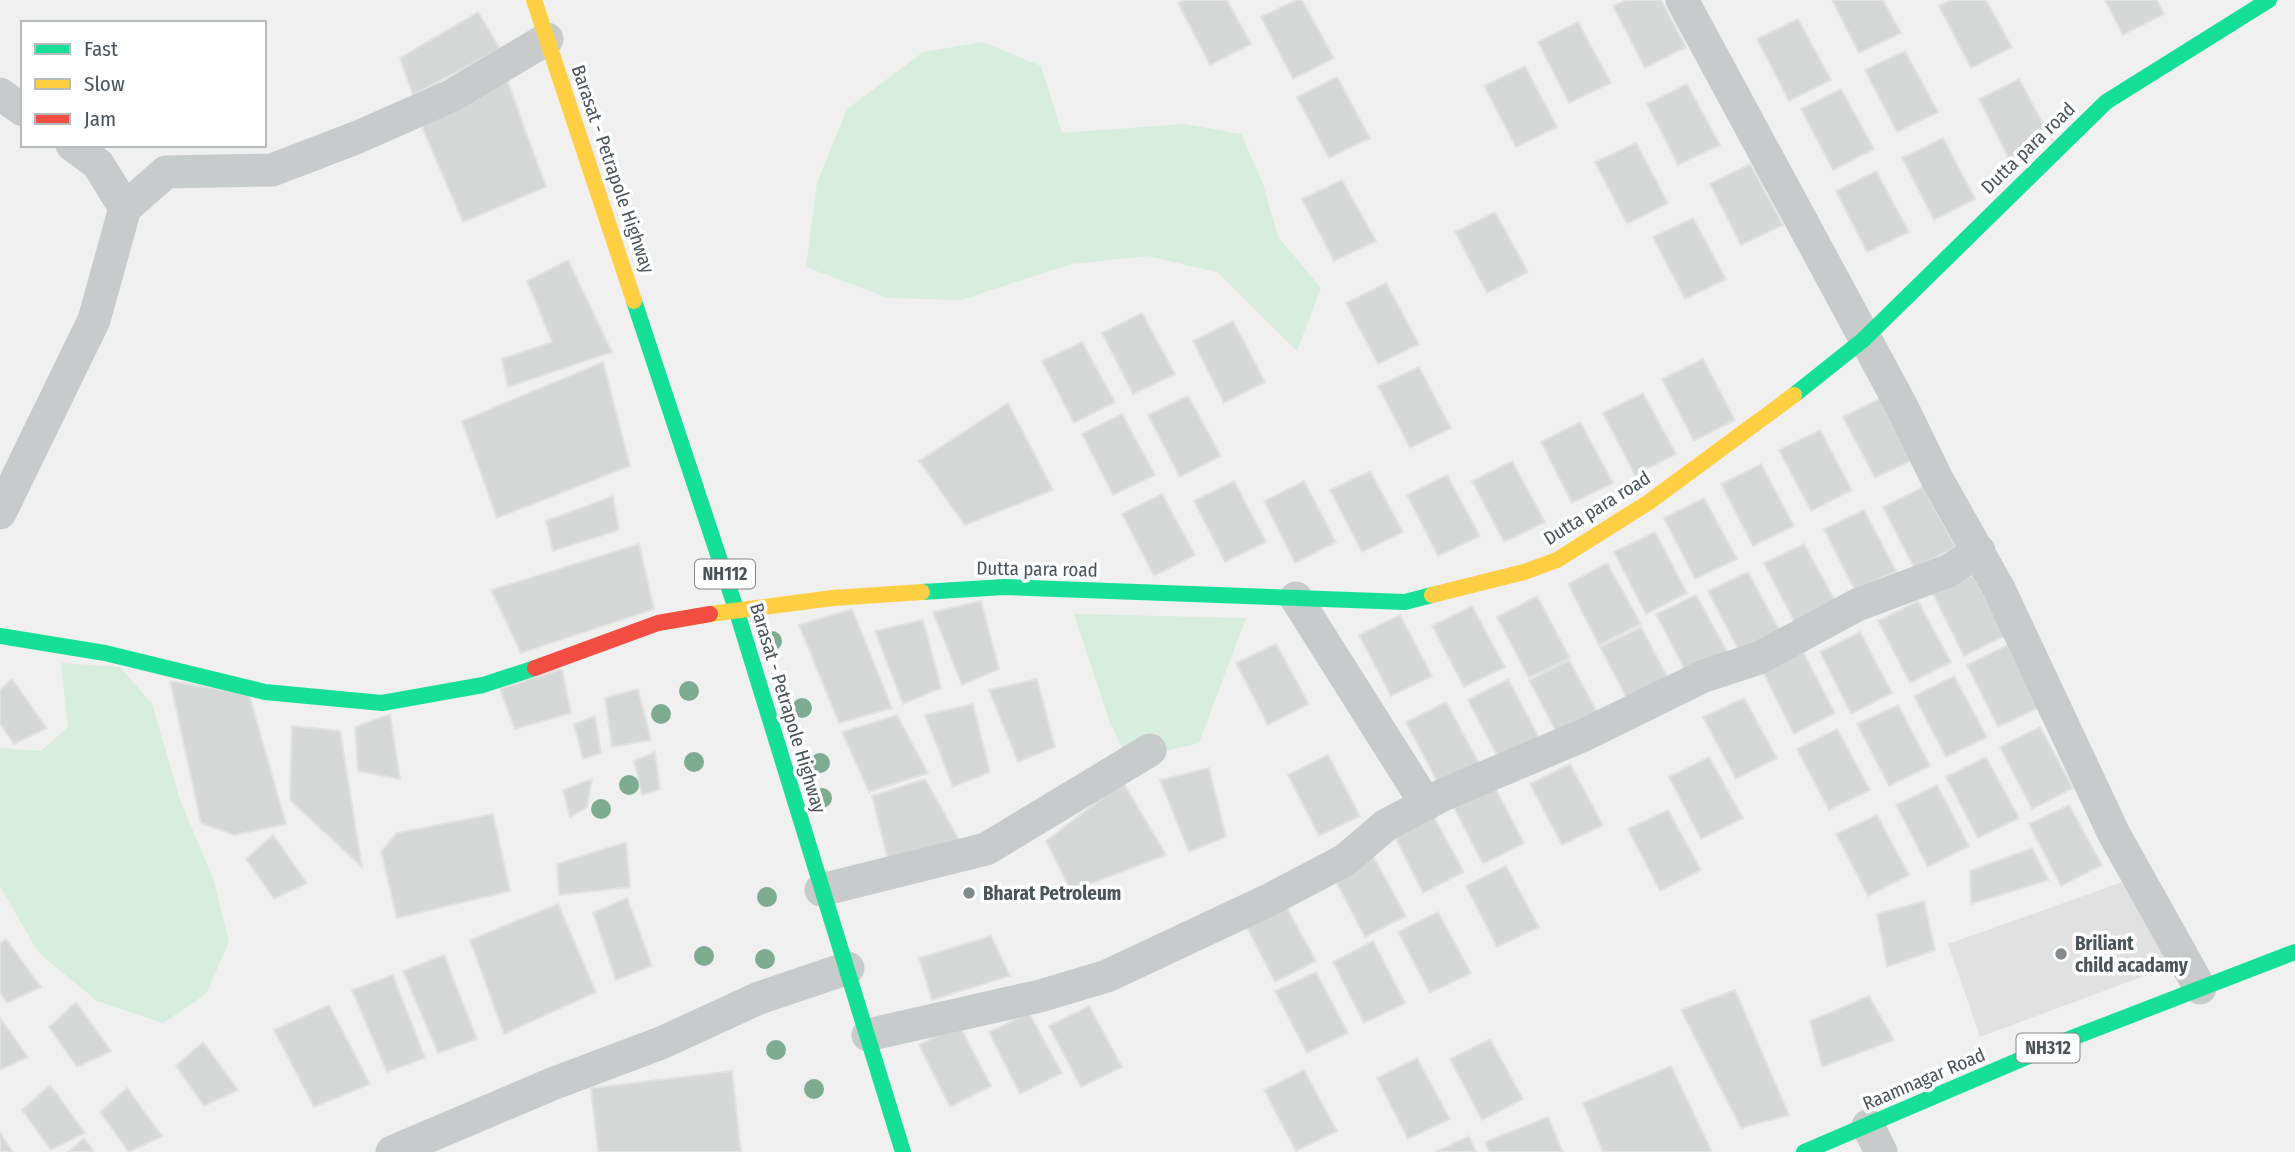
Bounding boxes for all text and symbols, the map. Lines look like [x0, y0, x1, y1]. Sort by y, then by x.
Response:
legend [21, 21, 266, 147]
text: Fast [84, 36, 118, 62]
street label: Barasat - Petrapole Highway [567, 62, 660, 277]
text: Slow [84, 71, 125, 97]
street label: Dutta para road [1976, 98, 2080, 198]
text: Jam [84, 106, 116, 132]
street label: Dutta para road [1539, 466, 1655, 550]
street label: Dutta para road [976, 556, 1098, 582]
road number: NH112 [695, 560, 755, 588]
street label: Barasat - Petrapole Highway [745, 600, 831, 816]
place label: Bharat Petroleum [983, 882, 1121, 905]
marker: Bharat Petroleum [961, 885, 977, 901]
place label: Briliant child acadamy [2075, 932, 2189, 977]
marker: Briliant child acadamy [2053, 946, 2069, 962]
road number: NH312 [2016, 1034, 2080, 1063]
street label: Raamnagar Road [1859, 1043, 1989, 1115]

